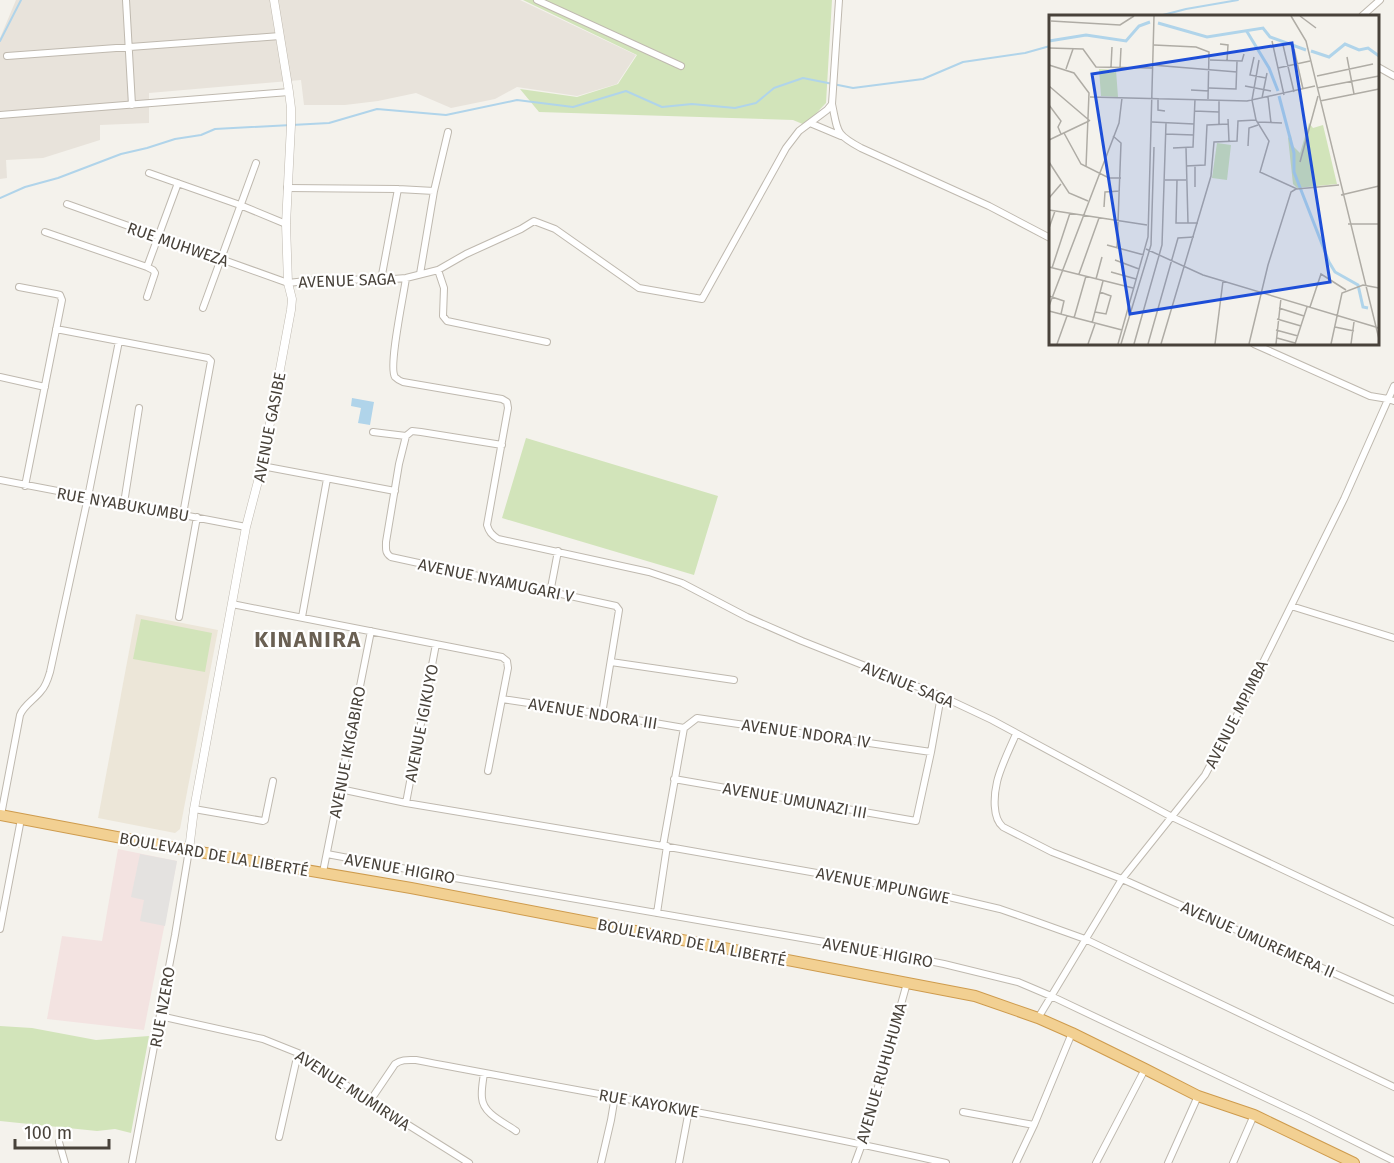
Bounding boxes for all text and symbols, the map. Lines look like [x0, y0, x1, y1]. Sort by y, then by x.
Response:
inset map [1049, 15, 1379, 345]
street label: RUE MUHWEZA [125, 218, 232, 271]
street label: AVENUE SAGA [298, 269, 397, 292]
street label: AVENUE GASIBE [250, 370, 289, 484]
street label: RUE NYABUKUMBU [55, 483, 191, 525]
street label: AVENUE NYAMUGARI V [416, 555, 576, 606]
district label: KINANIRA [254, 626, 362, 653]
street label: AVENUE MPIMBA [1201, 656, 1272, 771]
street label: AVENUE SAGA [859, 657, 957, 712]
street label: AVENUE IGIKUYO [401, 663, 442, 784]
street label: AVENUE IKIGABIRO [325, 685, 370, 820]
street label: AVENUE NDORA III [527, 694, 659, 733]
street label: AVENUE NDORA IV [740, 715, 872, 752]
street label: AVENUE UMUNAZI III [721, 778, 868, 823]
street label: BOULEVARD DE LA LIBERTÉ [118, 828, 310, 880]
street label: AVENUE HIGIRO [343, 849, 457, 888]
street label: AVENUE MPUNGWE [814, 863, 951, 908]
street label: AVENUE UMUREMERA II [1178, 897, 1338, 982]
street label: BOULEVARD DE LA LIBERTÉ [596, 914, 788, 970]
street label: AVENUE HIGIRO [821, 933, 935, 972]
street label: RUE NZERO [146, 965, 179, 1049]
street label: AVENUE RUHUHUMA [852, 1000, 911, 1146]
street label: AVENUE MUMIRWA [292, 1046, 414, 1135]
street label: RUE KAYOKWE [597, 1085, 700, 1122]
scale bar [15, 1112, 110, 1150]
text: 100 m [24, 1122, 72, 1144]

